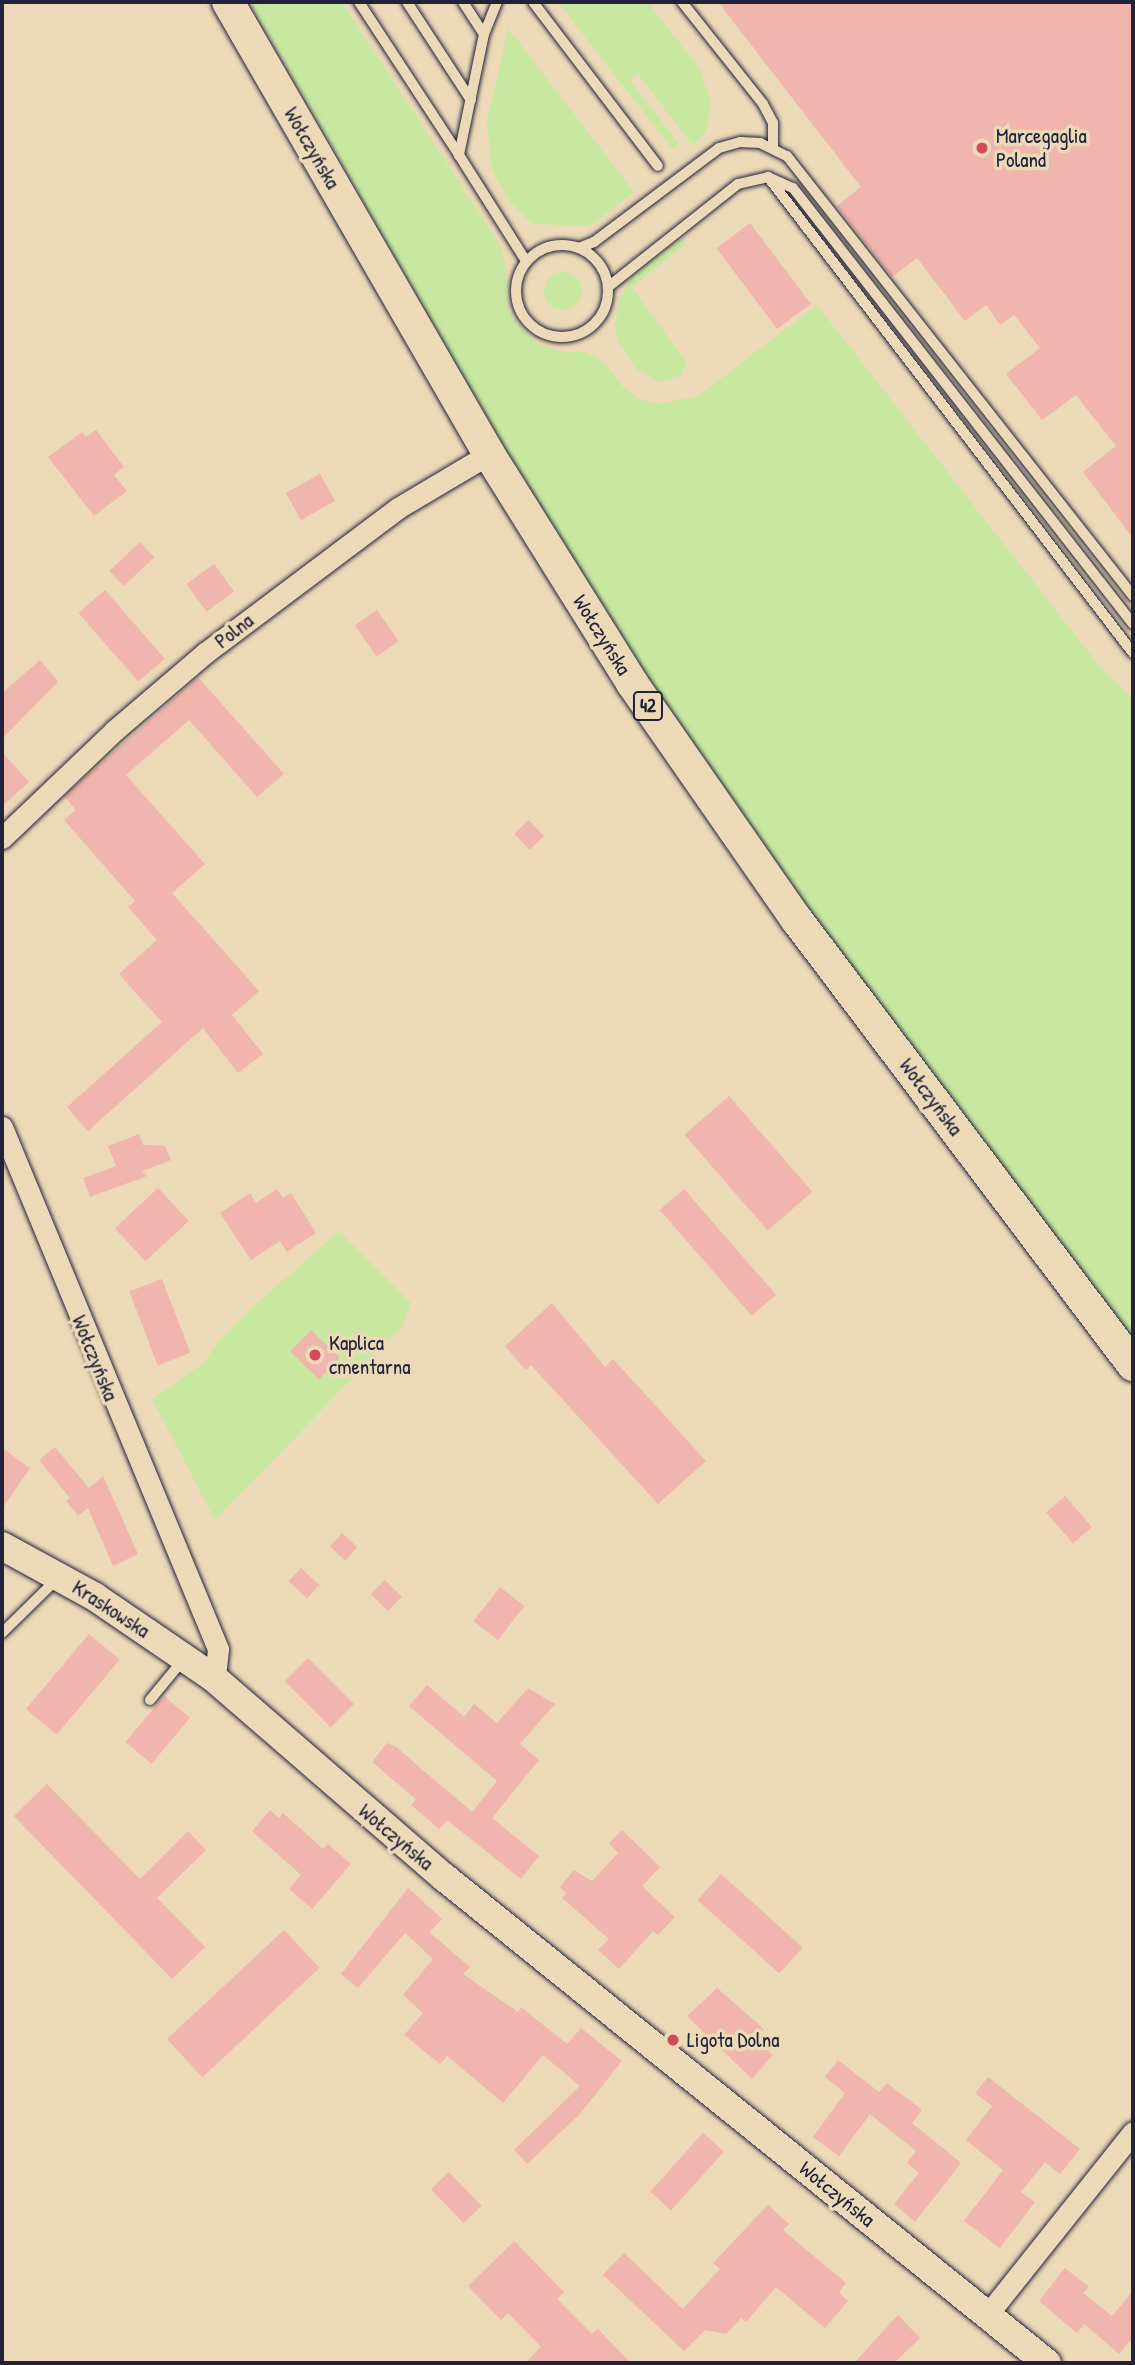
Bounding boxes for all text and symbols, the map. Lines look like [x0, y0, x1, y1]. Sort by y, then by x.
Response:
street label: Wołczyńska [279, 103, 345, 193]
place label: Marcegaglia Poland [996, 123, 1087, 173]
marker: Marcegaglia Poland [974, 140, 990, 156]
street label: Wołczyńska [567, 590, 637, 680]
street label: Polna [210, 608, 258, 654]
road number: 42 [632, 691, 664, 722]
street label: Wołczyńska [894, 1054, 968, 1140]
street label: Wołczyńska [66, 1312, 124, 1404]
place label: Kaplica cmentarna [329, 1330, 411, 1380]
marker: Kaplica cmentarna [307, 1347, 323, 1363]
street label: Kraskowska [68, 1575, 154, 1643]
street label: Wołczyńska [353, 1798, 439, 1876]
place label: Ligota Dolna [687, 2027, 779, 2053]
marker: Ligota Dolna [665, 2032, 681, 2048]
street label: Wołczyńska [794, 2156, 880, 2232]

